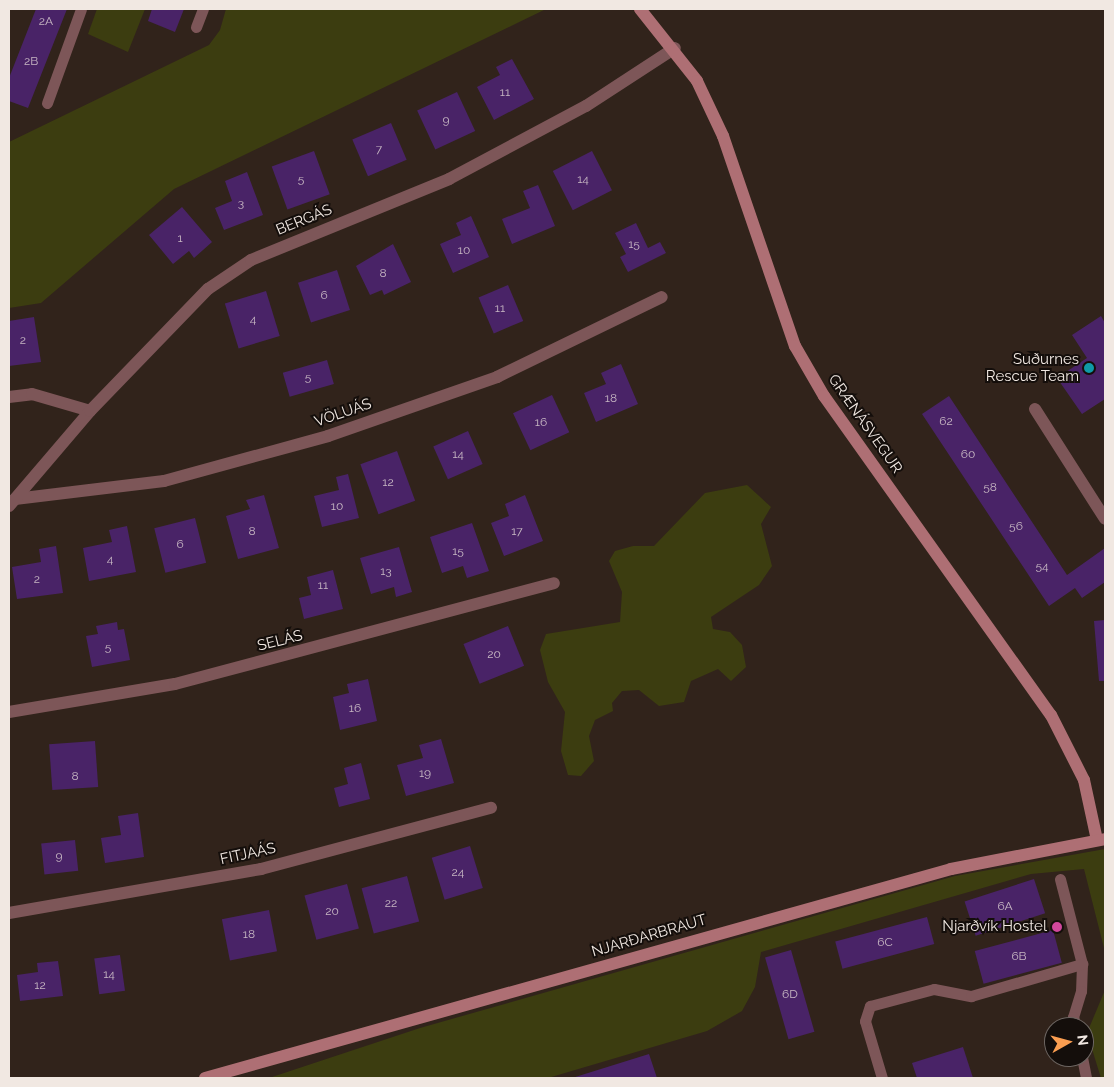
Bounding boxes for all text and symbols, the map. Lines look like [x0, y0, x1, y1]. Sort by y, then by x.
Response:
house number: 2A [39, 15, 53, 29]
house number: 2B [24, 55, 38, 69]
house number: 11 [500, 86, 510, 100]
house number: 9 [442, 114, 450, 128]
house number: 7 [376, 143, 382, 157]
house number: 5 [298, 173, 304, 187]
house number: 14 [577, 173, 589, 187]
house number: 3 [238, 197, 244, 211]
street label: BERGÁS [273, 201, 335, 239]
house number: 1 [177, 232, 183, 246]
house number: 15 [628, 238, 640, 252]
house number: 10 [458, 244, 470, 258]
house number: 8 [379, 267, 387, 281]
house number: 6 [320, 289, 328, 303]
house number: 11 [495, 302, 505, 316]
house number: 4 [250, 313, 256, 327]
house number: 2 [20, 334, 26, 348]
place label: Suðurnes Rescue Team [985, 350, 1079, 385]
marker: Suðurnes Rescue Team [1083, 362, 1095, 374]
house number: 5 [305, 371, 311, 385]
street label: GRÆNÁSVEGUR [824, 371, 906, 477]
house number: 18 [605, 392, 617, 406]
street label: VÖLUÁS [312, 395, 374, 431]
house number: 62 [939, 415, 953, 429]
house number: 16 [535, 416, 547, 430]
house number: 14 [452, 448, 464, 462]
house number: 60 [961, 448, 975, 462]
house number: 12 [382, 476, 394, 490]
house number: 58 [983, 481, 997, 495]
house number: 10 [331, 500, 343, 514]
house number: 56 [1009, 520, 1023, 534]
house number: 8 [248, 525, 256, 539]
house number: 17 [511, 525, 523, 539]
house number: 6 [176, 538, 184, 552]
house number: 15 [452, 545, 464, 559]
house number: 4 [107, 553, 113, 567]
house number: 54 [1035, 560, 1049, 574]
house number: 13 [380, 565, 392, 579]
house number: 2 [34, 573, 40, 587]
house number: 11 [318, 579, 328, 593]
street label: SELÁS [255, 627, 305, 655]
house number: 5 [105, 641, 111, 655]
house number: 20 [487, 648, 501, 662]
house number: 16 [349, 702, 361, 716]
house number: 19 [419, 767, 431, 781]
house number: 8 [71, 770, 79, 784]
street label: FITJAÁS [219, 839, 277, 869]
house number: 9 [55, 850, 63, 864]
house number: 24 [452, 866, 464, 880]
house number: 22 [385, 897, 397, 911]
house number: 6A [997, 900, 1013, 914]
house number: 20 [325, 905, 339, 919]
street label: NJARÐARBRAUT [589, 911, 709, 961]
place label: Njarðvík Hostel [942, 918, 1047, 936]
marker: Njarðvík Hostel [1051, 921, 1063, 933]
house number: 18 [243, 928, 255, 942]
house number: 6C [877, 936, 893, 950]
house number: 6B [1011, 950, 1027, 964]
house number: 14 [103, 968, 115, 982]
house number: 12 [34, 979, 46, 993]
house number: 6D [782, 988, 798, 1002]
north arrow [1044, 1017, 1094, 1067]
text: N [1074, 1034, 1091, 1047]

